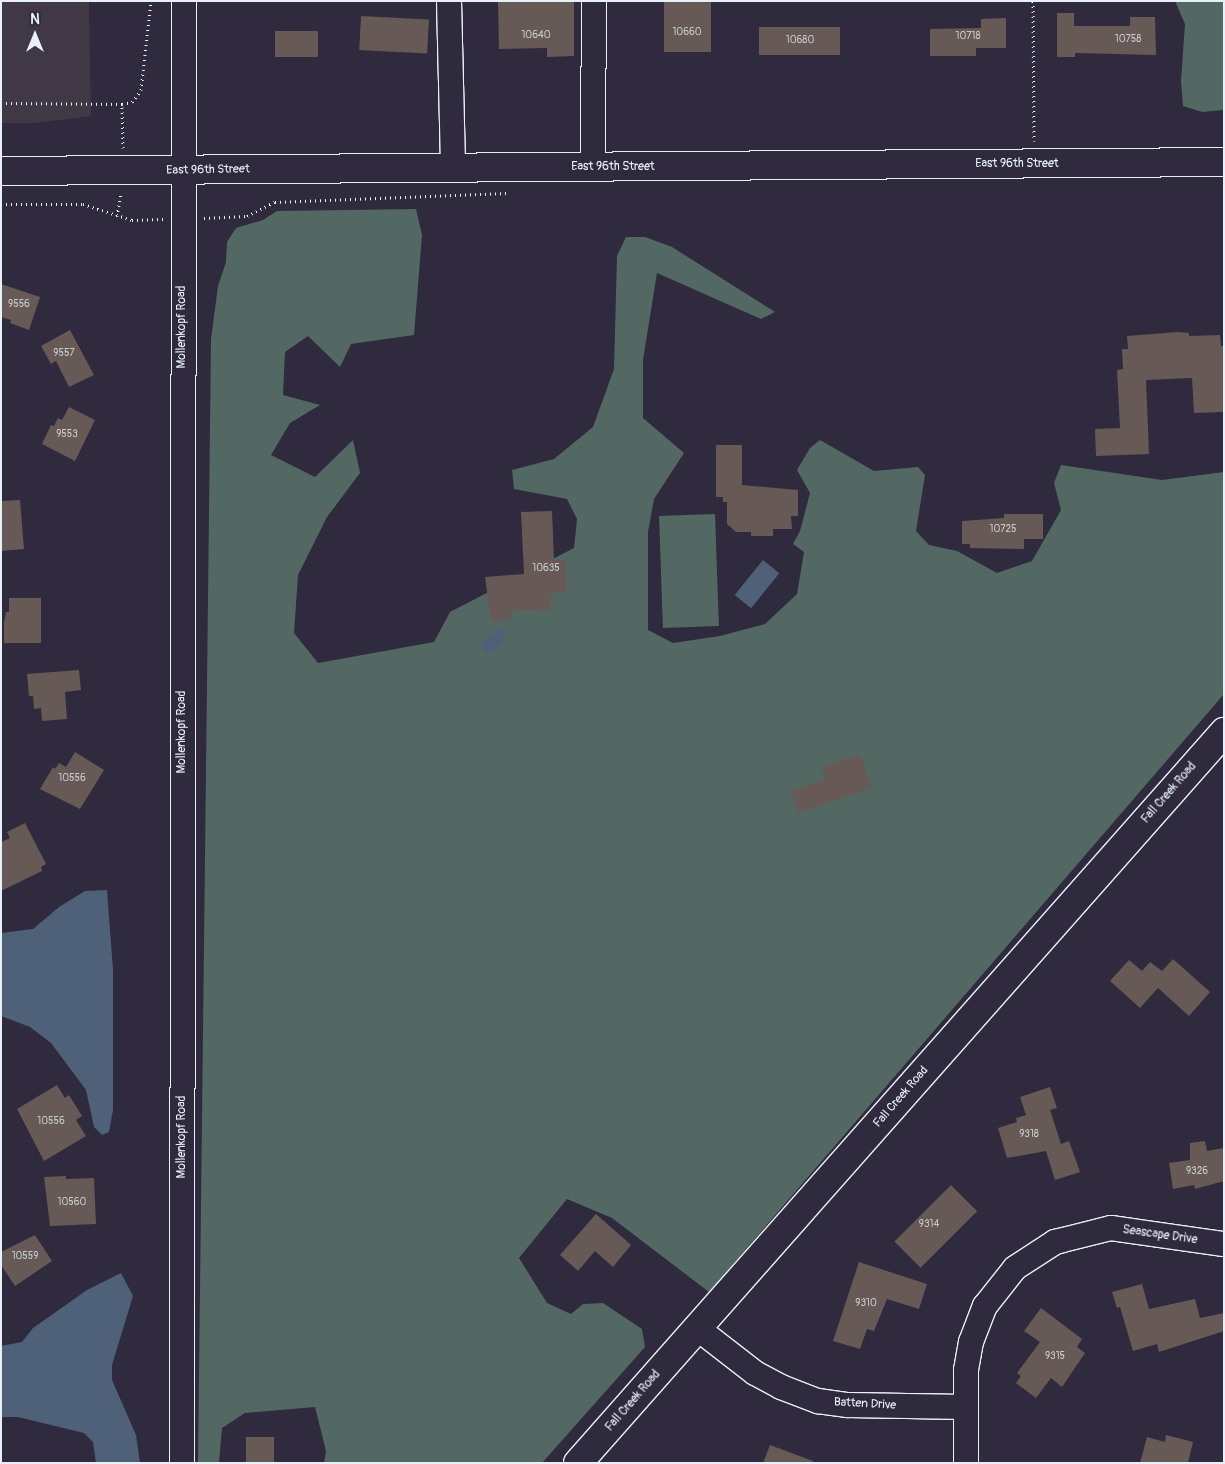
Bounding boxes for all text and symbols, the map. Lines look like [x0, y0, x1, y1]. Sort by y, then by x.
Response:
north arrow [10, 10, 60, 60]
text: N [30, 11, 40, 28]
house number: 10660 [672, 27, 702, 39]
house number: 10640 [521, 30, 551, 42]
house number: 10718 [956, 31, 980, 43]
house number: 10758 [1115, 34, 1141, 46]
house number: 10680 [786, 35, 814, 47]
street label: East 96th Street [975, 157, 1059, 171]
street label: East 96th Street [571, 160, 655, 174]
street label: East 96th Street [166, 162, 250, 178]
street label: Mollenkopf Road [175, 286, 189, 368]
house number: 9556 [8, 299, 30, 311]
house number: 9557 [53, 348, 75, 360]
house number: 9553 [56, 429, 78, 441]
house number: 10725 [989, 524, 1017, 536]
house number: 10635 [532, 563, 560, 575]
street label: Mollenkopf Road [175, 691, 189, 773]
street label: Fall Creek Road [1139, 760, 1199, 826]
house number: 10556 [58, 773, 86, 785]
street label: Fall Creek Road [871, 1064, 931, 1130]
street label: Mollenkopf Road [175, 1096, 189, 1178]
house number: 10556 [37, 1116, 65, 1128]
house number: 9318 [1019, 1129, 1039, 1141]
house number: 9326 [1186, 1166, 1208, 1178]
house number: 10560 [58, 1197, 86, 1209]
house number: 9314 [919, 1219, 939, 1231]
street label: Seascape Drive [1122, 1223, 1198, 1247]
house number: 10559 [12, 1251, 38, 1263]
house number: 9310 [855, 1298, 877, 1310]
house number: 9315 [1045, 1351, 1065, 1363]
street label: Fall Creek Road [603, 1368, 663, 1434]
street label: Batten Drive [833, 1395, 897, 1413]

